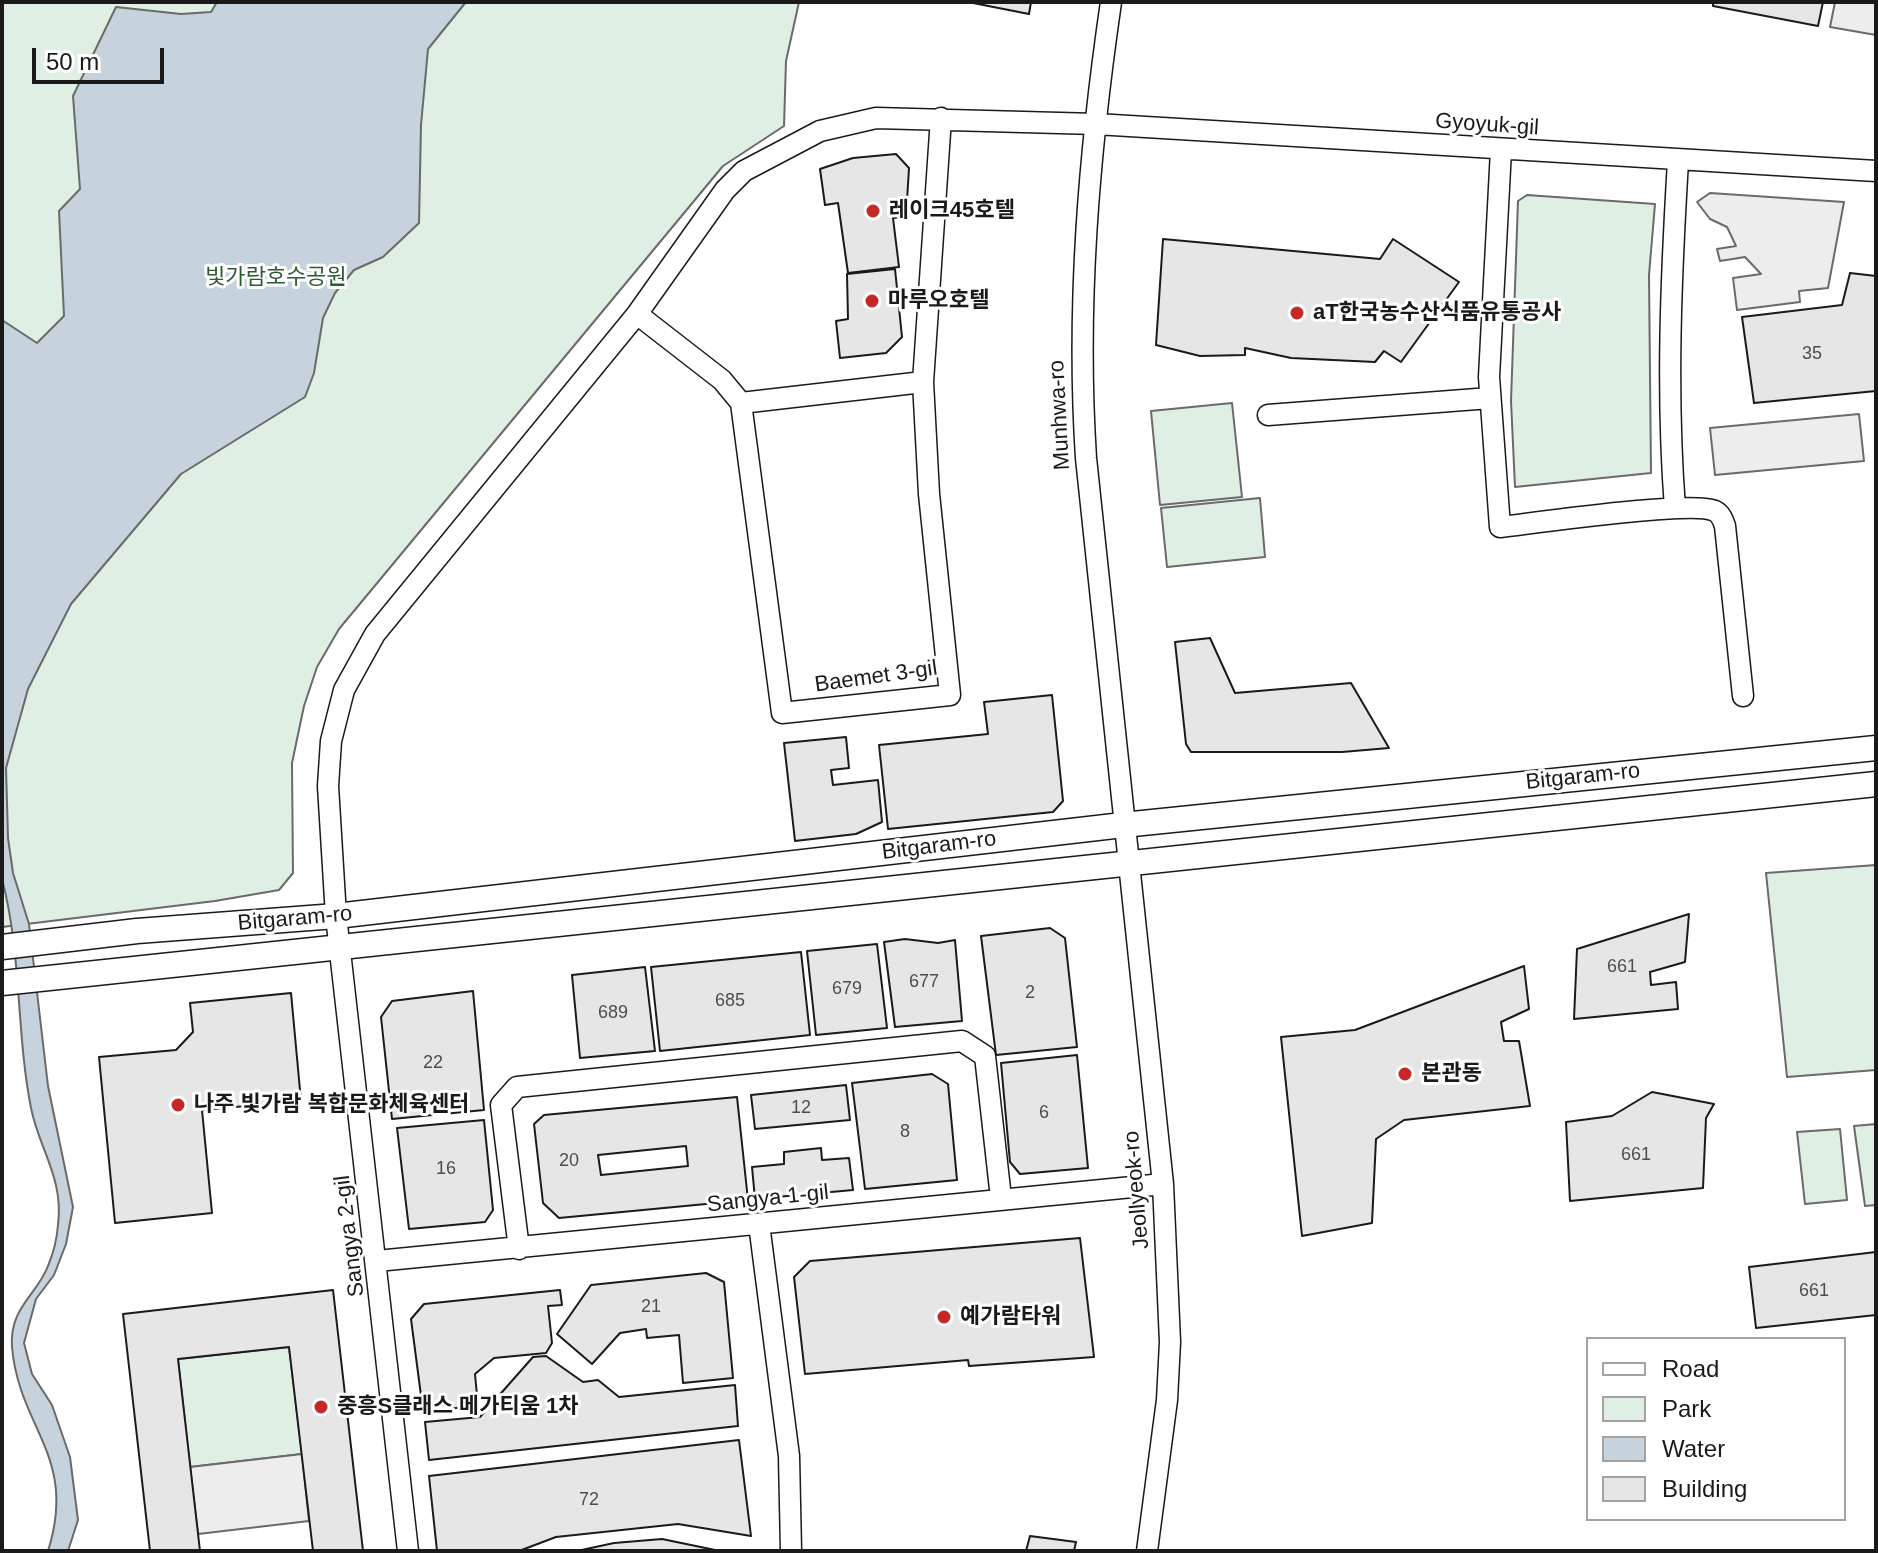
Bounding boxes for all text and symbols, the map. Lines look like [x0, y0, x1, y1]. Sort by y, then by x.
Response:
scale bar [36, 32, 168, 82]
text: 50 m [46, 48, 99, 75]
street label: Gyoyuk-gil [1434, 108, 1540, 142]
place label: 레이크45호텔 [889, 198, 1015, 224]
marker: 레이크45호텔 [864, 202, 882, 220]
park label: 빛가람호수공원 [205, 265, 347, 291]
place label: 마루오호텔 [888, 288, 989, 314]
marker: 마루오호텔 [863, 292, 881, 310]
place label: aT한국농수산식품유통공사 [1313, 300, 1561, 326]
marker: aT한국농수산식품유통공사 [1288, 304, 1306, 322]
house number: 35 [1802, 343, 1822, 365]
street label: Munhwa-ro [1044, 359, 1076, 471]
street label: Baemet 3-gil [813, 655, 939, 699]
street label: Bitgaram-ro [1524, 758, 1642, 796]
street label: Bitgaram-ro [880, 826, 998, 866]
street label: Bitgaram-ro [237, 901, 353, 937]
house number: 661 [1607, 956, 1637, 978]
house number: 677 [909, 971, 939, 993]
house number: 679 [832, 978, 862, 1000]
house number: 2 [1025, 982, 1035, 1004]
house number: 685 [715, 990, 745, 1012]
house number: 689 [598, 1002, 628, 1024]
house number: 22 [423, 1052, 443, 1074]
place label: 본관동 [1421, 1061, 1482, 1087]
marker: 본관동 [1396, 1065, 1414, 1083]
place label: 나주 빛가람 복합문화체육센터 [194, 1092, 469, 1118]
marker: 나주 빛가람 복합문화체육센터 [169, 1096, 187, 1114]
house number: 12 [791, 1097, 811, 1119]
house number: 6 [1039, 1102, 1049, 1124]
house number: 8 [900, 1121, 910, 1143]
street label: Jeollyeok-ro [1119, 1130, 1155, 1250]
house number: 661 [1621, 1144, 1651, 1166]
house number: 20 [559, 1150, 579, 1172]
house number: 16 [436, 1158, 456, 1180]
street label: Sangya 2-gil [329, 1174, 371, 1298]
street label: Sangya 1-gil [706, 1179, 830, 1219]
house number: 661 [1799, 1280, 1829, 1302]
house number: 21 [641, 1296, 661, 1318]
place label: 예가람타워 [960, 1304, 1061, 1330]
marker: 예가람타워 [935, 1308, 953, 1326]
legend [1586, 1337, 1846, 1521]
text: Road [1662, 1355, 1719, 1382]
place label: 중흥S클래스 메가티움 1차 [337, 1394, 579, 1420]
text: Park [1662, 1395, 1711, 1422]
marker: 중흥S클래스 메가티움 1차 [312, 1398, 330, 1416]
text: Water [1662, 1435, 1725, 1462]
text: Building [1662, 1475, 1747, 1502]
house number: 72 [579, 1489, 599, 1511]

